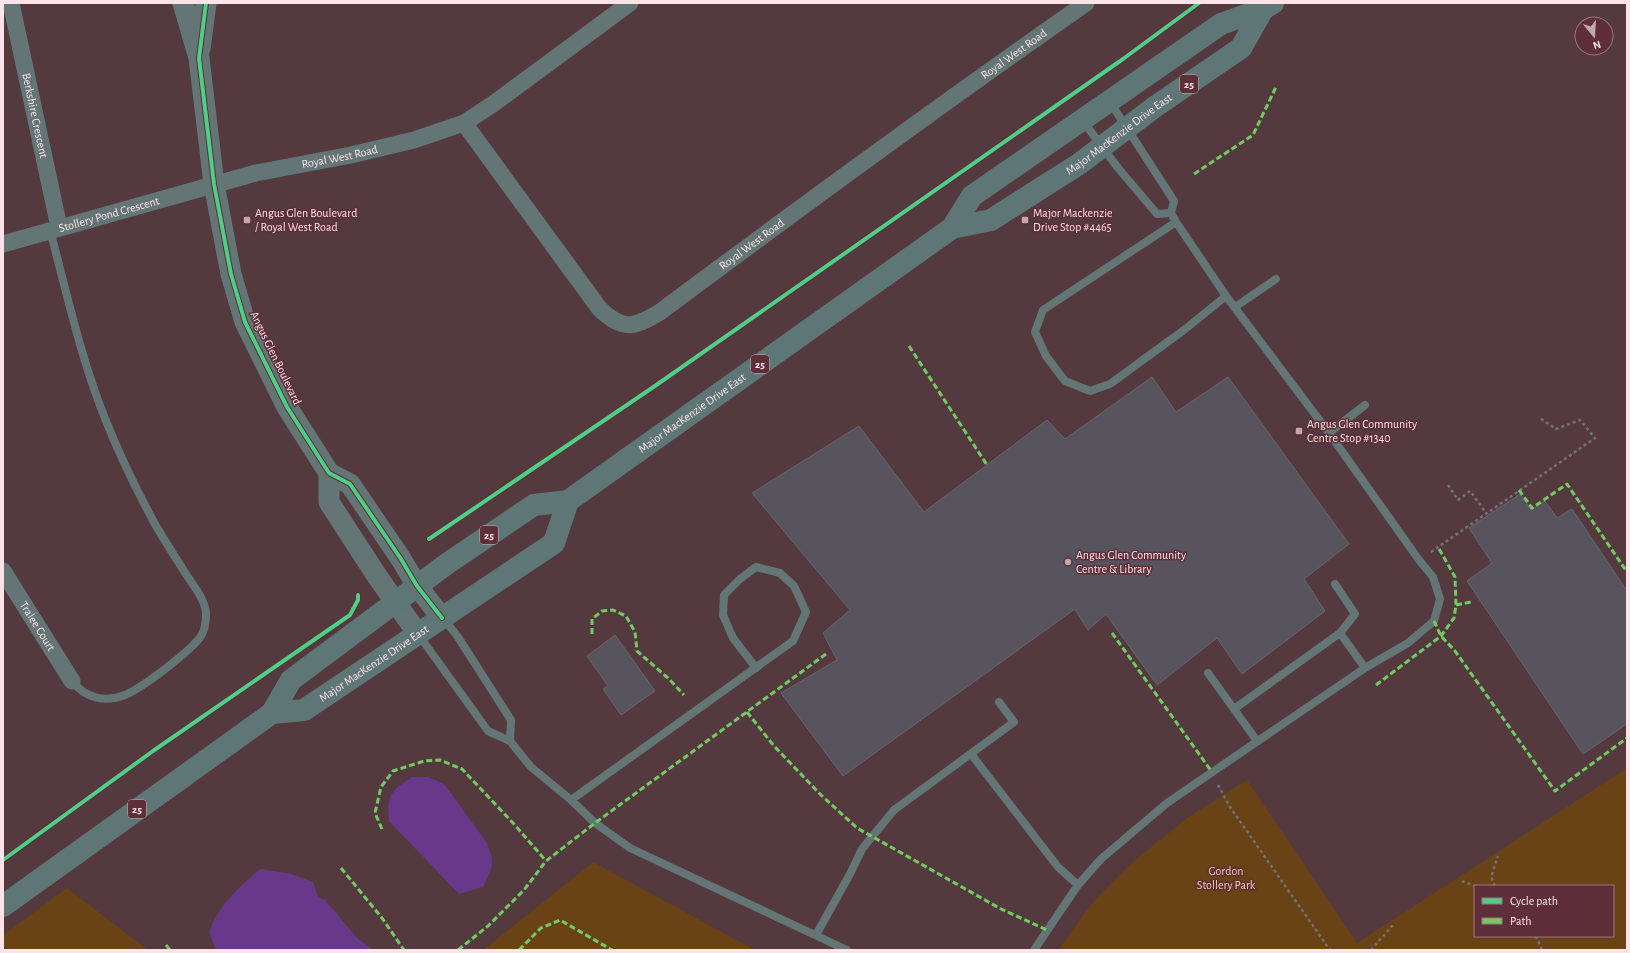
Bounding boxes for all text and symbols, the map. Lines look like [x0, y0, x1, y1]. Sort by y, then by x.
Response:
north arrow [1574, 16, 1614, 56]
street label: Royal West Road [979, 27, 1049, 81]
text: N [1592, 39, 1602, 51]
street label: Berkshire Crescent [20, 72, 50, 159]
road number: 25 [1180, 75, 1198, 93]
street label: Major MacKenzie Drive East [1064, 91, 1174, 177]
street label: Royal West Road [301, 143, 379, 170]
street label: Stollery Pond Crescent [57, 194, 161, 234]
place label: Angus Glen Boulevard / Royal West Road [255, 207, 357, 234]
place label: Major Mackenzie Drive Stop #4465 [1033, 207, 1113, 233]
marker: Angus Glen Boulevard / Royal West Road [242, 215, 252, 225]
marker: Major Mackenzie Drive Stop #4465 [1020, 215, 1030, 225]
street label: Royal West Road [717, 216, 786, 272]
street label: Angus Glen Boulevard [248, 309, 304, 407]
road number: 25 [751, 355, 769, 373]
street label: Major MacKenzie Drive East [636, 371, 748, 455]
place label: Angus Glen Community Centre Stop #1340 [1307, 418, 1417, 444]
marker: Angus Glen Community Centre Stop #1340 [1294, 426, 1304, 436]
road number: 25 [480, 526, 498, 544]
place label: Angus Glen Community Centre & Library [1076, 549, 1186, 576]
marker: Angus Glen Community Centre & Library [1063, 557, 1073, 567]
street label: Tralee Court [18, 599, 58, 653]
street label: Major MacKenzie Drive East [317, 623, 431, 704]
road number: 25 [128, 800, 146, 818]
park label: Gordon Stollery Park [1197, 865, 1256, 892]
legend [1474, 885, 1614, 937]
text: Cycle path [1510, 895, 1558, 908]
text: Path [1510, 915, 1532, 927]

